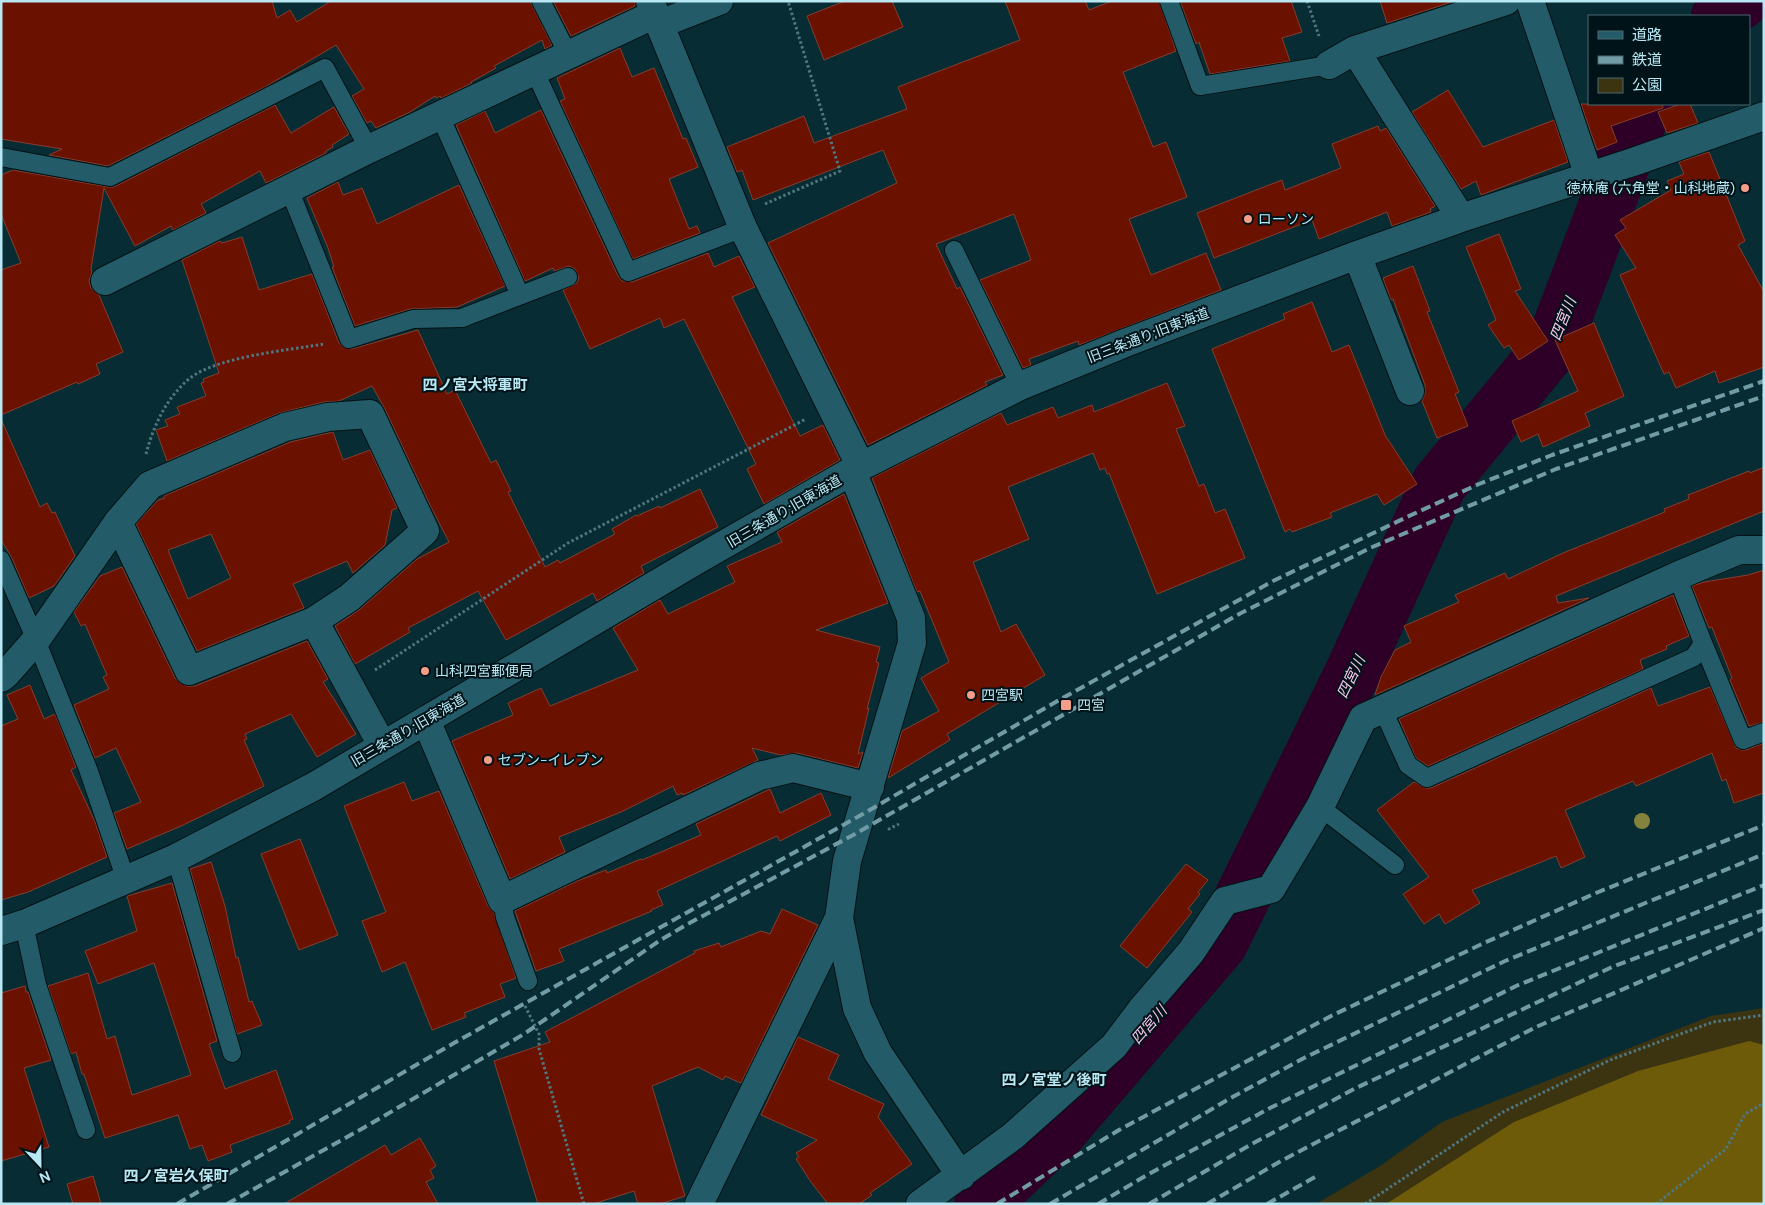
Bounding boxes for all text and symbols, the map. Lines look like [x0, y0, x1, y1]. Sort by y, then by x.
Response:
legend [1588, 15, 1750, 105]
text: 道路 [1632, 25, 1662, 45]
text: 鉄道 [1632, 50, 1662, 70]
text: 公園 [1632, 75, 1662, 95]
place label: 徳林庵 (六角堂・山科地蔵) [1567, 179, 1735, 197]
marker: 徳林庵 (六角堂・山科地蔵) [1739, 182, 1751, 194]
place label: ローソン [1258, 210, 1314, 228]
marker: ローソン [1242, 213, 1254, 225]
water label: 四宮川 [1545, 293, 1581, 344]
street label: 旧三条通り;旧東海道 [1084, 303, 1212, 367]
district label: 四ノ宮大将軍町 [422, 375, 528, 395]
street label: 旧三条通り;旧東海道 [724, 471, 844, 551]
water label: 四宮川 [1332, 651, 1371, 702]
place label: 山科四宮郵便局 [435, 662, 533, 680]
marker: 山科四宮郵便局 [419, 665, 431, 677]
place label: 四宮駅 [981, 686, 1023, 704]
marker: 四宮駅 [965, 689, 977, 701]
street label: 旧三条通り;旧東海道 [348, 690, 468, 770]
place label: 四宮 [1077, 696, 1105, 714]
marker: 四宮 [1059, 698, 1073, 712]
place label: セブン-イレブン [498, 751, 604, 769]
marker: セブン-イレブン [482, 754, 494, 766]
water label: 四宮川 [1127, 1000, 1173, 1049]
district label: 四ノ宮堂ノ後町 [1001, 1070, 1107, 1090]
north arrow [15, 1140, 65, 1190]
district label: 四ノ宮岩久保町 [123, 1166, 229, 1186]
text: N [37, 1167, 53, 1187]

